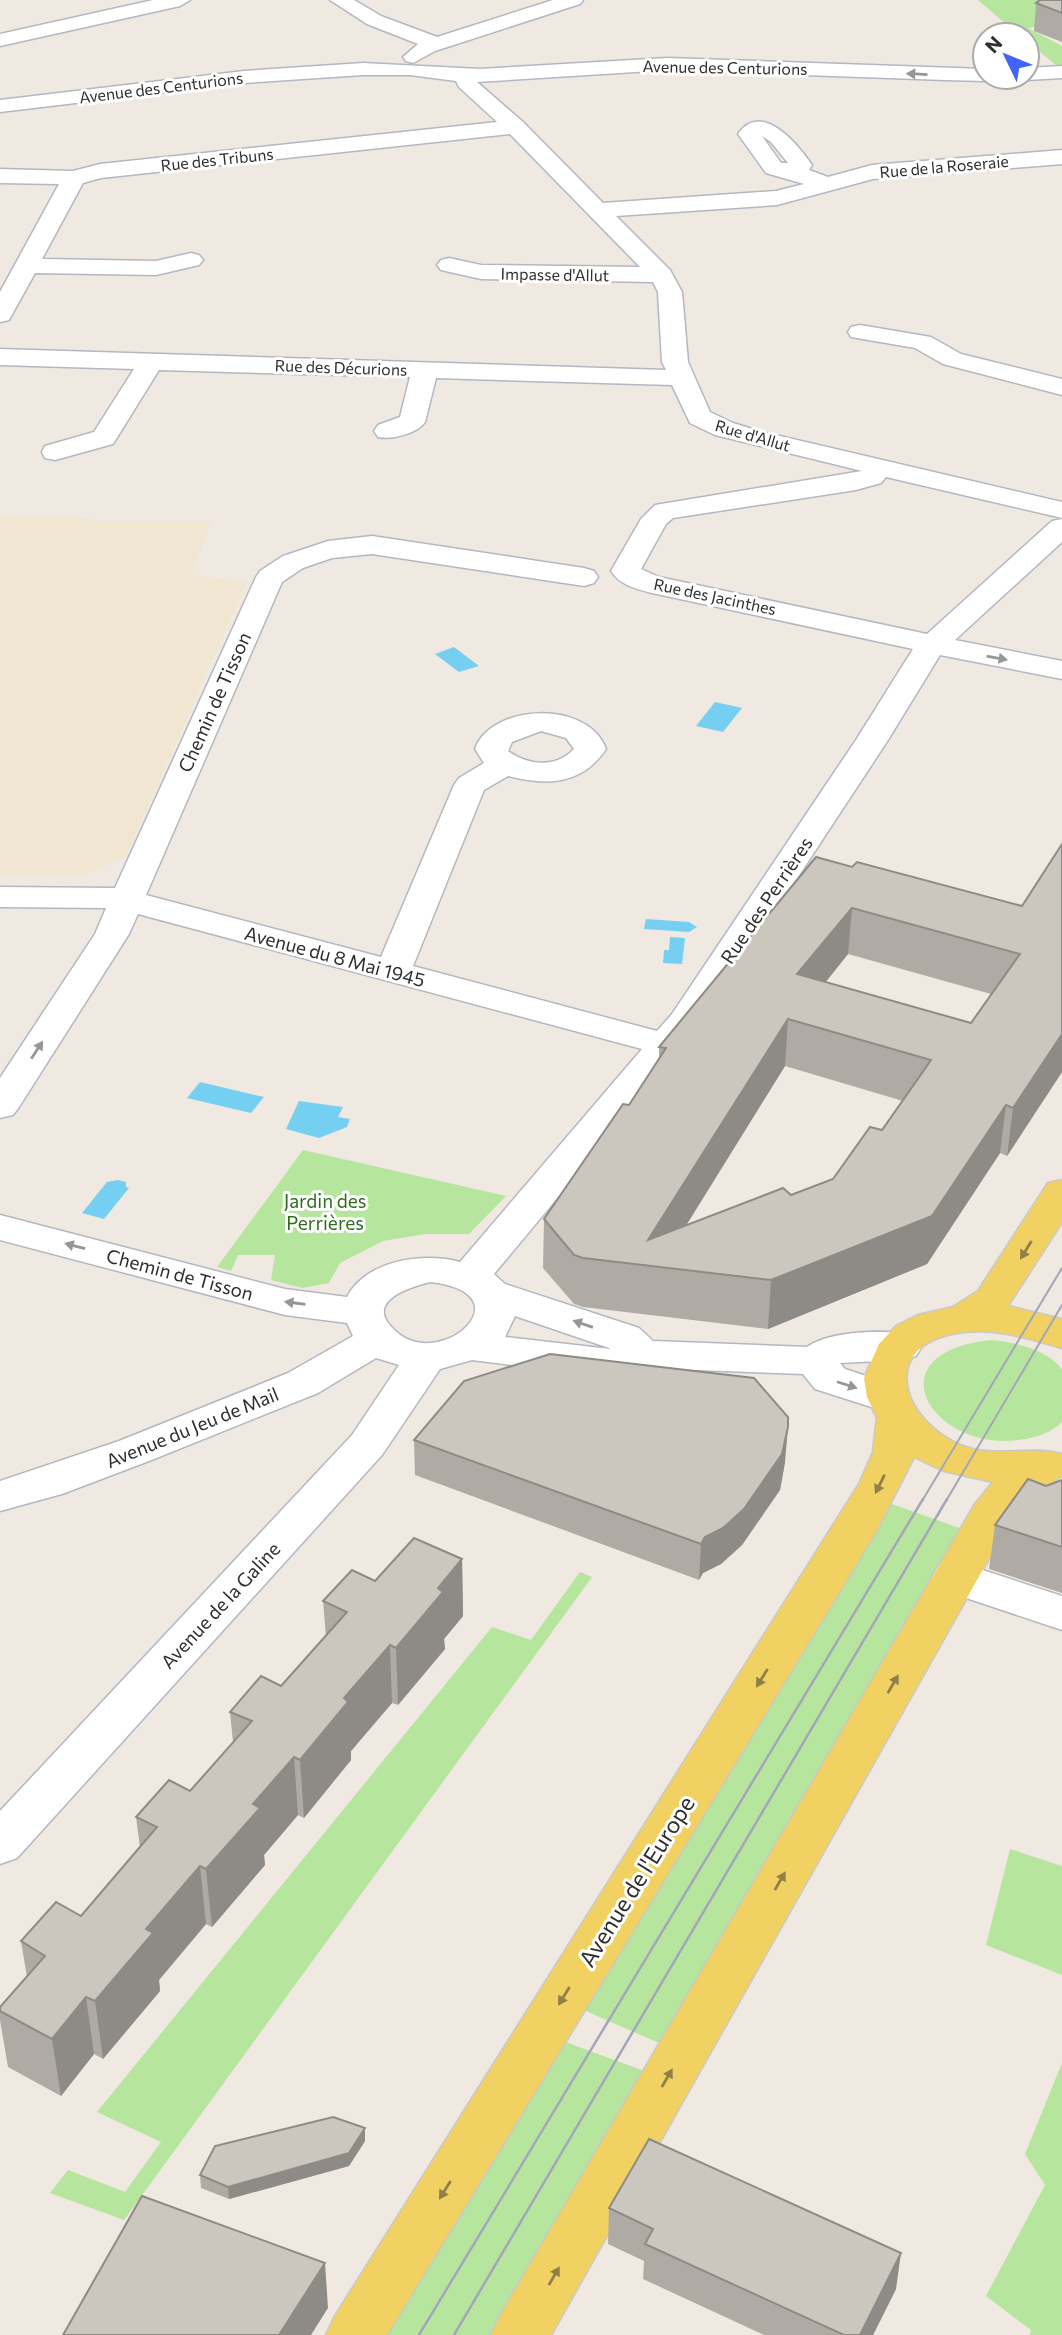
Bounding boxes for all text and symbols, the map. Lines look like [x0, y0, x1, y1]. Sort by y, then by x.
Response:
north arrow [971, 21, 1041, 91]
text: N [980, 31, 1006, 57]
street label: Avenue des Centurions [642, 56, 808, 78]
street label: Avenue des Centurions [78, 68, 244, 106]
one-way arrow [906, 68, 928, 79]
street label: Rue des Tribuns [160, 144, 274, 174]
street label: Rue de la Roseraie [879, 151, 1009, 181]
street label: Impasse d'Allut [501, 264, 610, 284]
street label: Rue des Décurions [274, 355, 408, 379]
street label: Rue d'Allut [713, 415, 793, 455]
street label: Rue des Jacinthes [652, 574, 778, 618]
street label: Chemin de Tisson [173, 628, 255, 776]
one-way arrow [986, 653, 1008, 664]
street label: Rue des Perrières [715, 832, 817, 968]
street label: Avenue du 8 Mai 1945 [242, 921, 428, 991]
one-way arrow [30, 1040, 43, 1059]
park label: Jardin des Perrières [284, 1189, 366, 1234]
one-way arrow [64, 1240, 86, 1251]
one-way arrow [1019, 1240, 1032, 1259]
street label: Chemin de Tisson [104, 1243, 256, 1305]
one-way arrow [284, 1297, 306, 1308]
one-way arrow [572, 1318, 593, 1329]
one-way arrow [837, 1380, 858, 1391]
street label: Avenue du Jeu de Mail [102, 1382, 282, 1472]
one-way arrow [875, 1474, 886, 1494]
street label: Avenue de la Galine [155, 1537, 285, 1673]
one-way arrow [756, 1669, 768, 1688]
one-way arrow [887, 1674, 899, 1693]
street label: Avenue de l'Europe [572, 1790, 700, 1972]
one-way arrow [774, 1871, 786, 1891]
one-way arrow [558, 1987, 571, 2006]
one-way arrow [661, 2069, 673, 2088]
one-way arrow [438, 2180, 451, 2200]
one-way arrow [548, 2266, 560, 2285]

